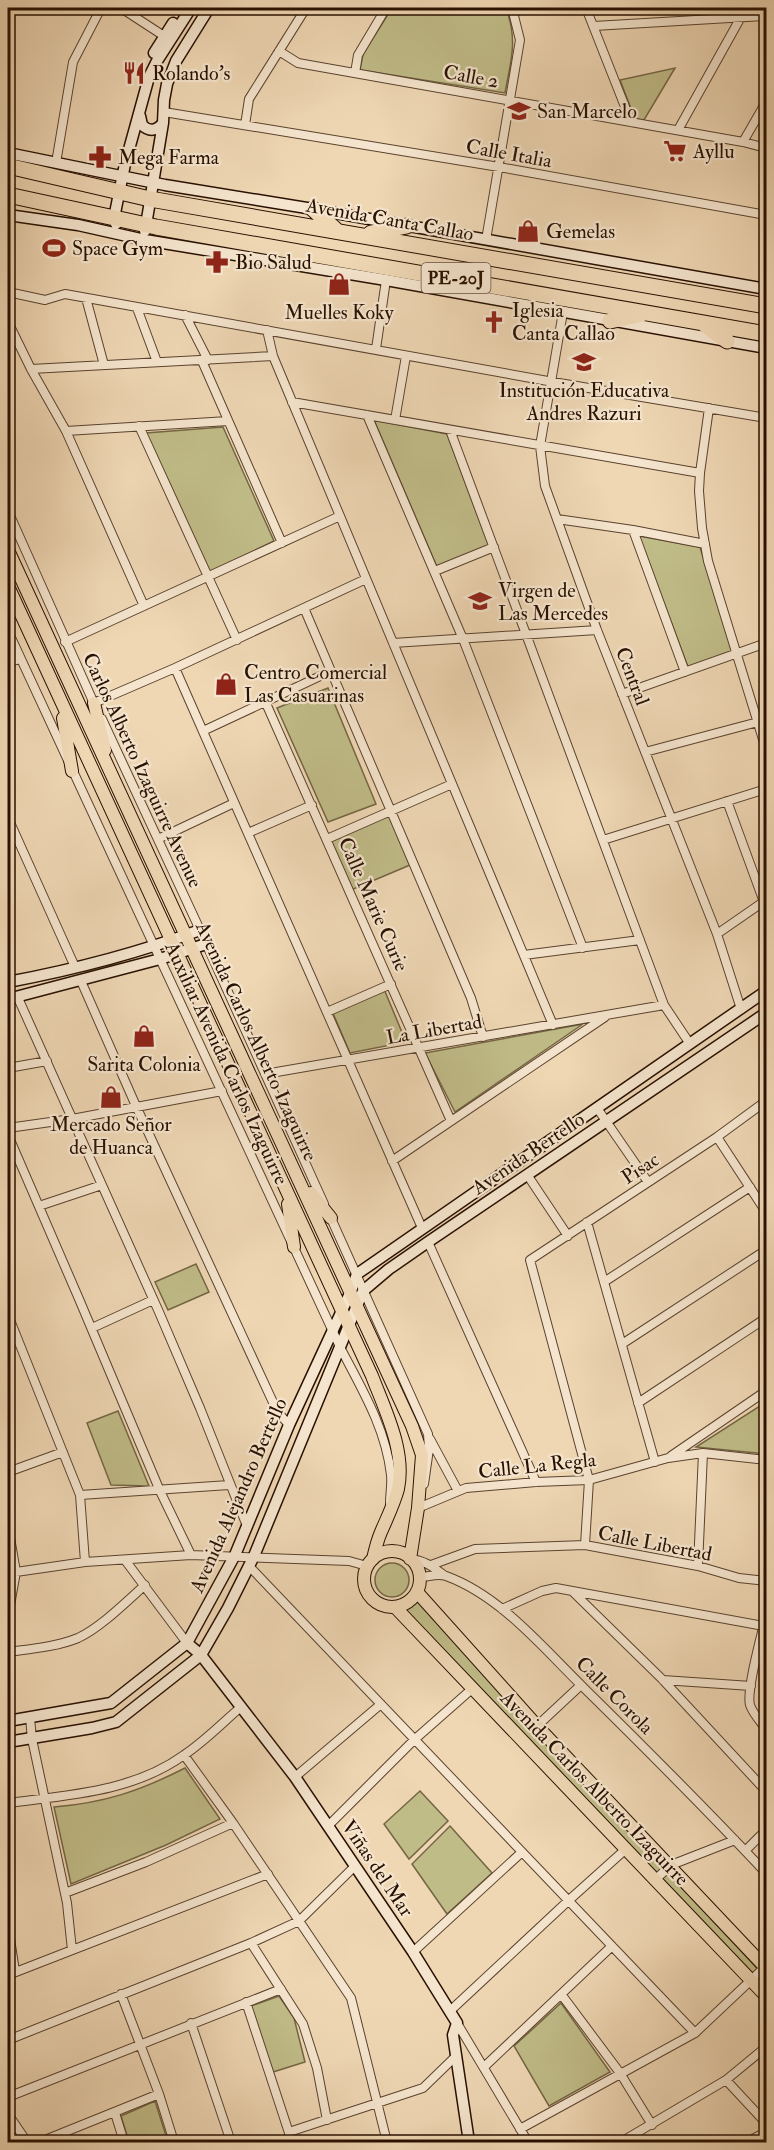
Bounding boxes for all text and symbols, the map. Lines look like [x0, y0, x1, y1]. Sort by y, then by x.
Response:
street label: Calle 2 [441, 59, 500, 94]
restaurant icon: Rolando's [121, 60, 147, 86]
place label: Rolando's [152, 61, 230, 86]
school or university icon: San Marcelo [506, 98, 532, 124]
place label: San Marcelo [537, 99, 637, 124]
street label: Calle Italia [464, 134, 555, 173]
supermarket icon: Ayllu [662, 138, 688, 164]
place label: Ayllu [692, 139, 735, 164]
pharmacy icon: Mega Farma [87, 144, 113, 170]
place label: Mega Farma [118, 145, 220, 170]
street label: Avenida Canta Callao [303, 192, 476, 247]
shop icon: Gemelas [515, 218, 541, 244]
place label: Gemelas [546, 219, 615, 244]
sports icon: Space Gym [41, 235, 67, 261]
place label: Space Gym [72, 236, 164, 262]
pharmacy icon: Bio Salud [204, 249, 230, 275]
place label: Bio Salud [235, 250, 312, 275]
road number: PE-20J [422, 263, 490, 293]
shop icon: Muelles Koky [326, 271, 352, 297]
place label: Iglesia Canta Callao [512, 298, 615, 346]
place label: Muelles Koky [285, 300, 395, 325]
church icon: Iglesia Canta Callao [481, 309, 507, 335]
school or university icon: Institución Educativa Andres Razuri [571, 349, 597, 375]
place label: Institución Educativa Andres Razuri [499, 378, 670, 426]
place label: Virgen de Las Mercedes [498, 578, 608, 626]
school or university icon: Virgen de Las Mercedes [467, 588, 493, 614]
street label: Central [610, 643, 655, 709]
street label: Carlos Alberto Izaguirre Avenue [77, 649, 208, 892]
place label: Centro Comercial Las Casuarinas [244, 660, 387, 708]
shop icon: Centro Comercial Las Casuarinas [213, 671, 239, 697]
street label: Calle Marie Curie [333, 833, 414, 975]
street label: Avenida Carlos Alberto Izaguirre [190, 917, 323, 1165]
street label: Auxiliar Avenida Carlos Izaguirre [159, 937, 294, 1189]
street label: La Libertad [384, 1009, 484, 1050]
shop icon: Sarita Colonia [131, 1023, 157, 1049]
place label: Sarita Colonia [87, 1052, 202, 1077]
shop icon: Mercado Señor de Huanca [98, 1084, 124, 1110]
street label: Avenida Bertello [466, 1107, 589, 1201]
place label: Mercado Señor de Huanca [50, 1112, 172, 1160]
street label: Pisac [617, 1147, 664, 1190]
street label: Avenida Alejandro Bertello [184, 1394, 293, 1597]
street label: Calle La Regla [477, 1447, 598, 1484]
street label: Calle Libertad [596, 1520, 714, 1567]
street label: Calle Corola [570, 1651, 659, 1740]
street label: Avenida Carlos Alberto Izaguirre [494, 1685, 694, 1891]
street label: Viñas del Mar [336, 1815, 419, 1922]

